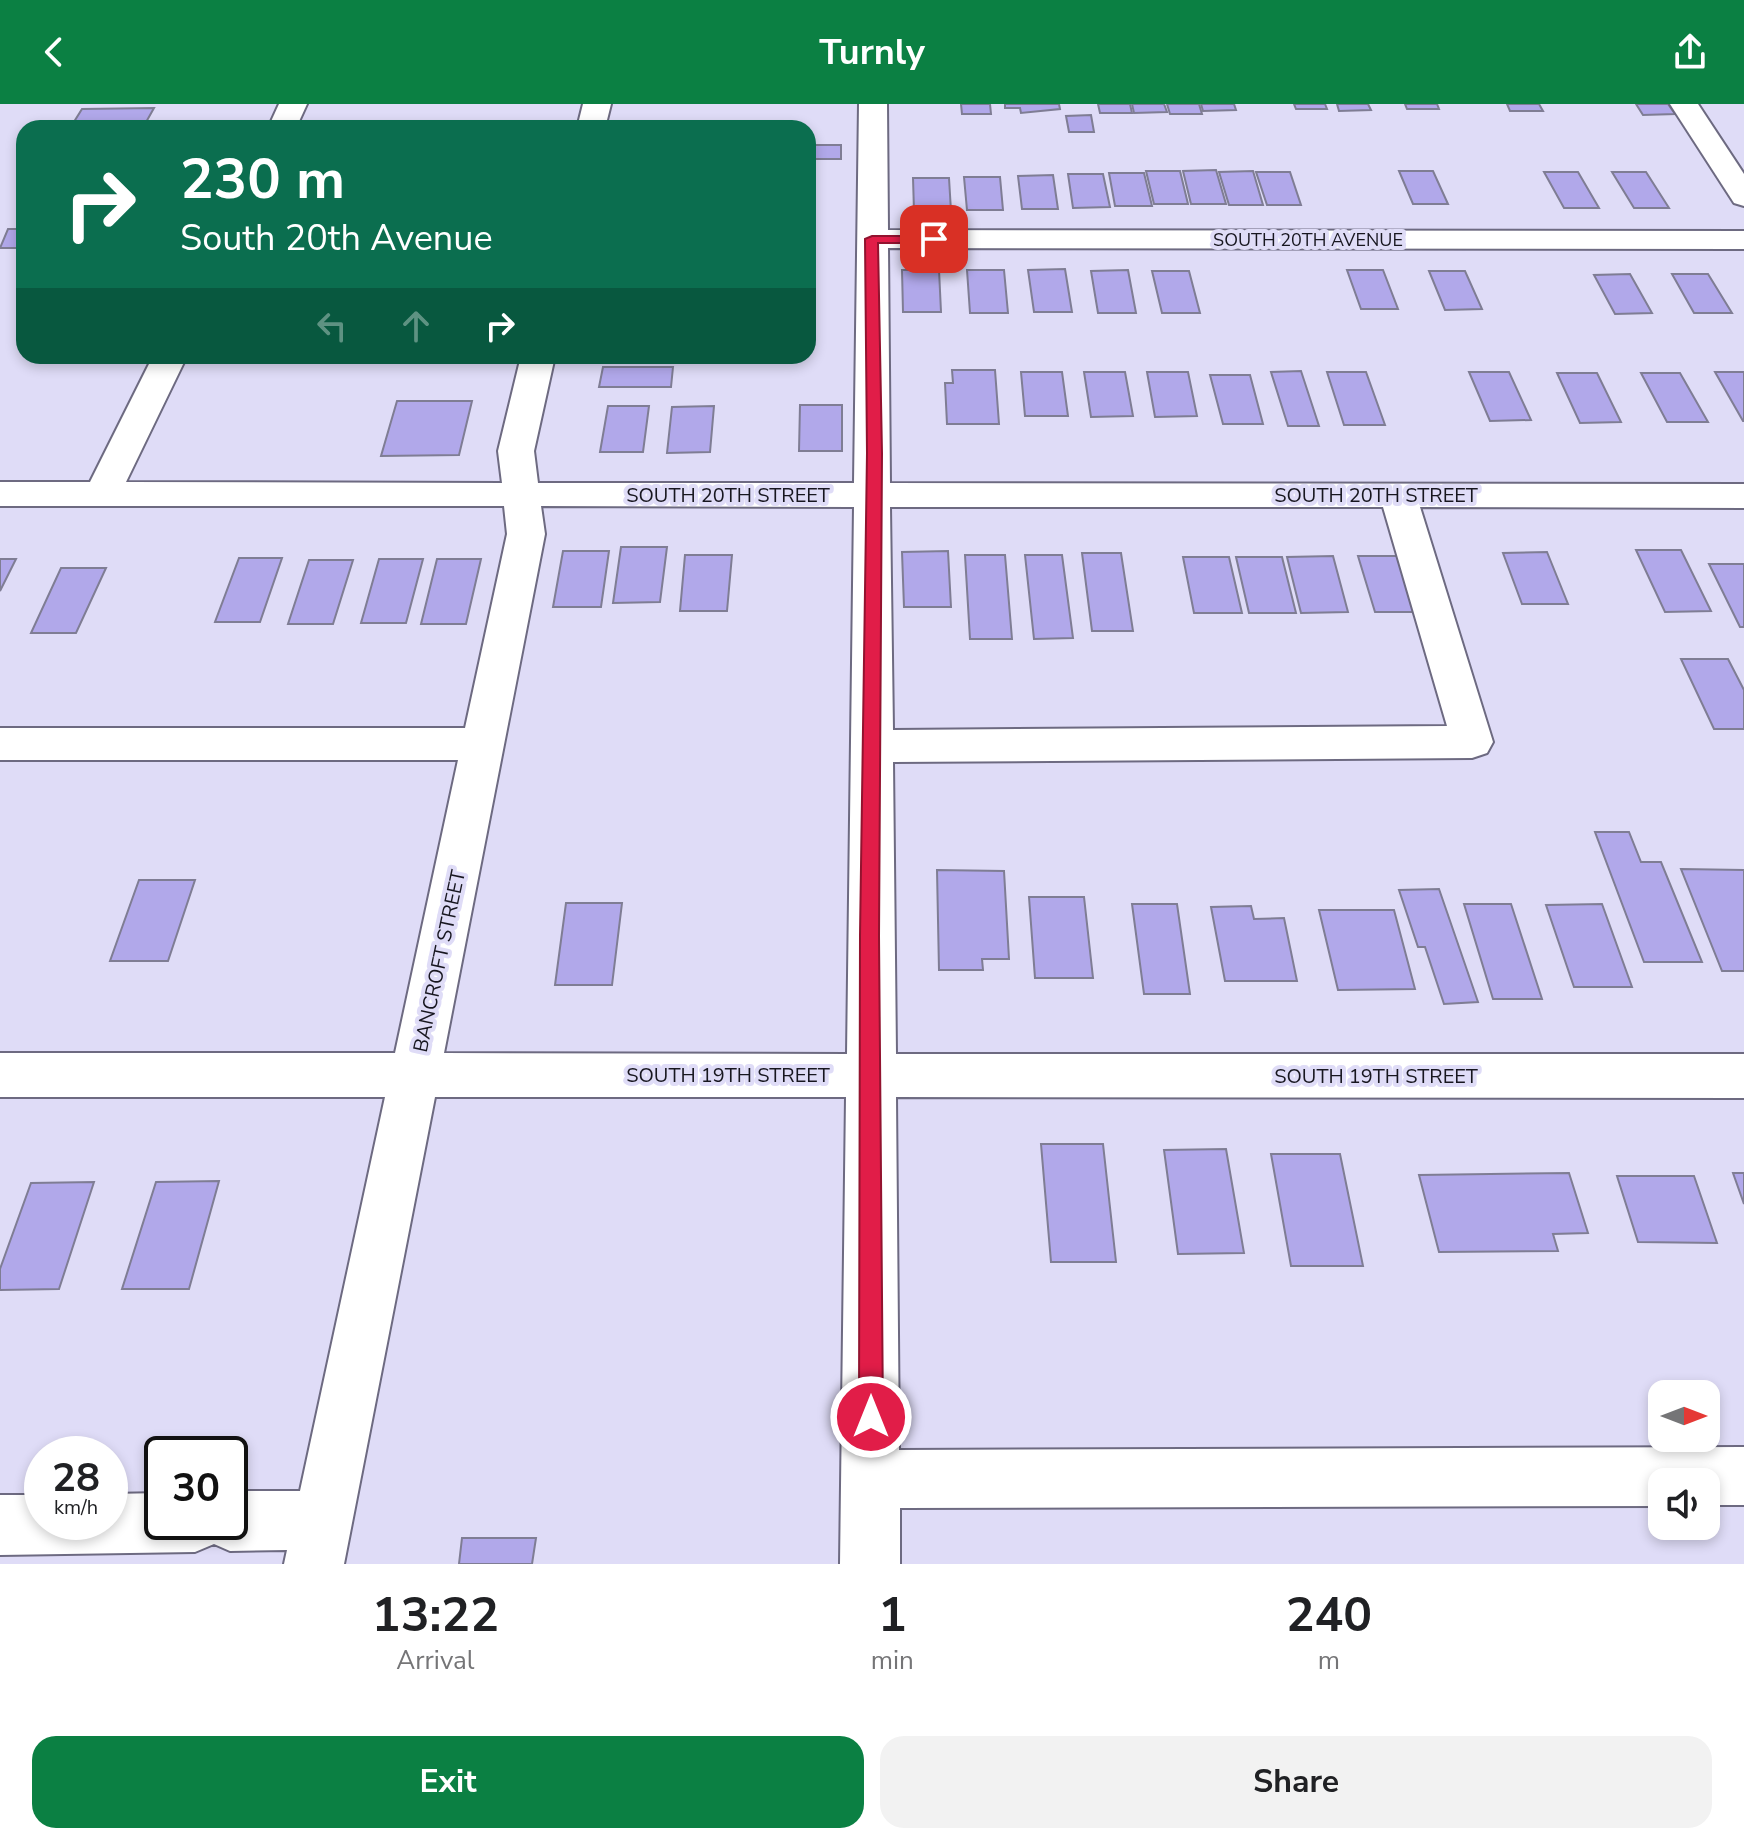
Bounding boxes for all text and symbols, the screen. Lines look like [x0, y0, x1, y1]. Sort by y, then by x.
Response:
text: Turnly [819, 28, 925, 77]
icon: back [32, 30, 76, 74]
icon: share [1668, 30, 1712, 74]
text: 230 m [180, 141, 345, 218]
icon: right [48, 152, 152, 256]
pin [900, 205, 968, 273]
text: South 20th Avenue [180, 214, 493, 263]
icon: arrive [912, 217, 956, 261]
street label: SOUTH 20TH AVENUE [1213, 228, 1403, 252]
icon: left [310, 304, 354, 348]
icon: ahead [394, 304, 438, 348]
icon: right [478, 304, 522, 348]
street label: SOUTH 20TH STREET [626, 482, 830, 509]
street label: SOUTH 20TH STREET [1274, 482, 1478, 509]
street label: BANCROFT STREET [407, 868, 472, 1055]
street label: SOUTH 19TH STREET [626, 1062, 830, 1089]
street label: SOUTH 19TH STREET [1274, 1063, 1478, 1090]
position arrow [829, 1375, 913, 1459]
north arrow [1648, 1380, 1720, 1452]
map controls [1648, 1380, 1720, 1540]
speed limit sign: 30 [144, 1436, 248, 1540]
text: 28 [52, 1451, 100, 1505]
button: sound [1648, 1468, 1720, 1540]
text: km/h [54, 1494, 98, 1521]
text: 13:22 [372, 1582, 499, 1648]
text: 1 [878, 1582, 907, 1648]
text: 240 [1286, 1582, 1372, 1648]
text: Arrival [396, 1643, 475, 1678]
text: min [871, 1643, 914, 1678]
text: m [1318, 1643, 1340, 1678]
button: Exit [32, 1736, 864, 1828]
button: Share [880, 1736, 1712, 1828]

